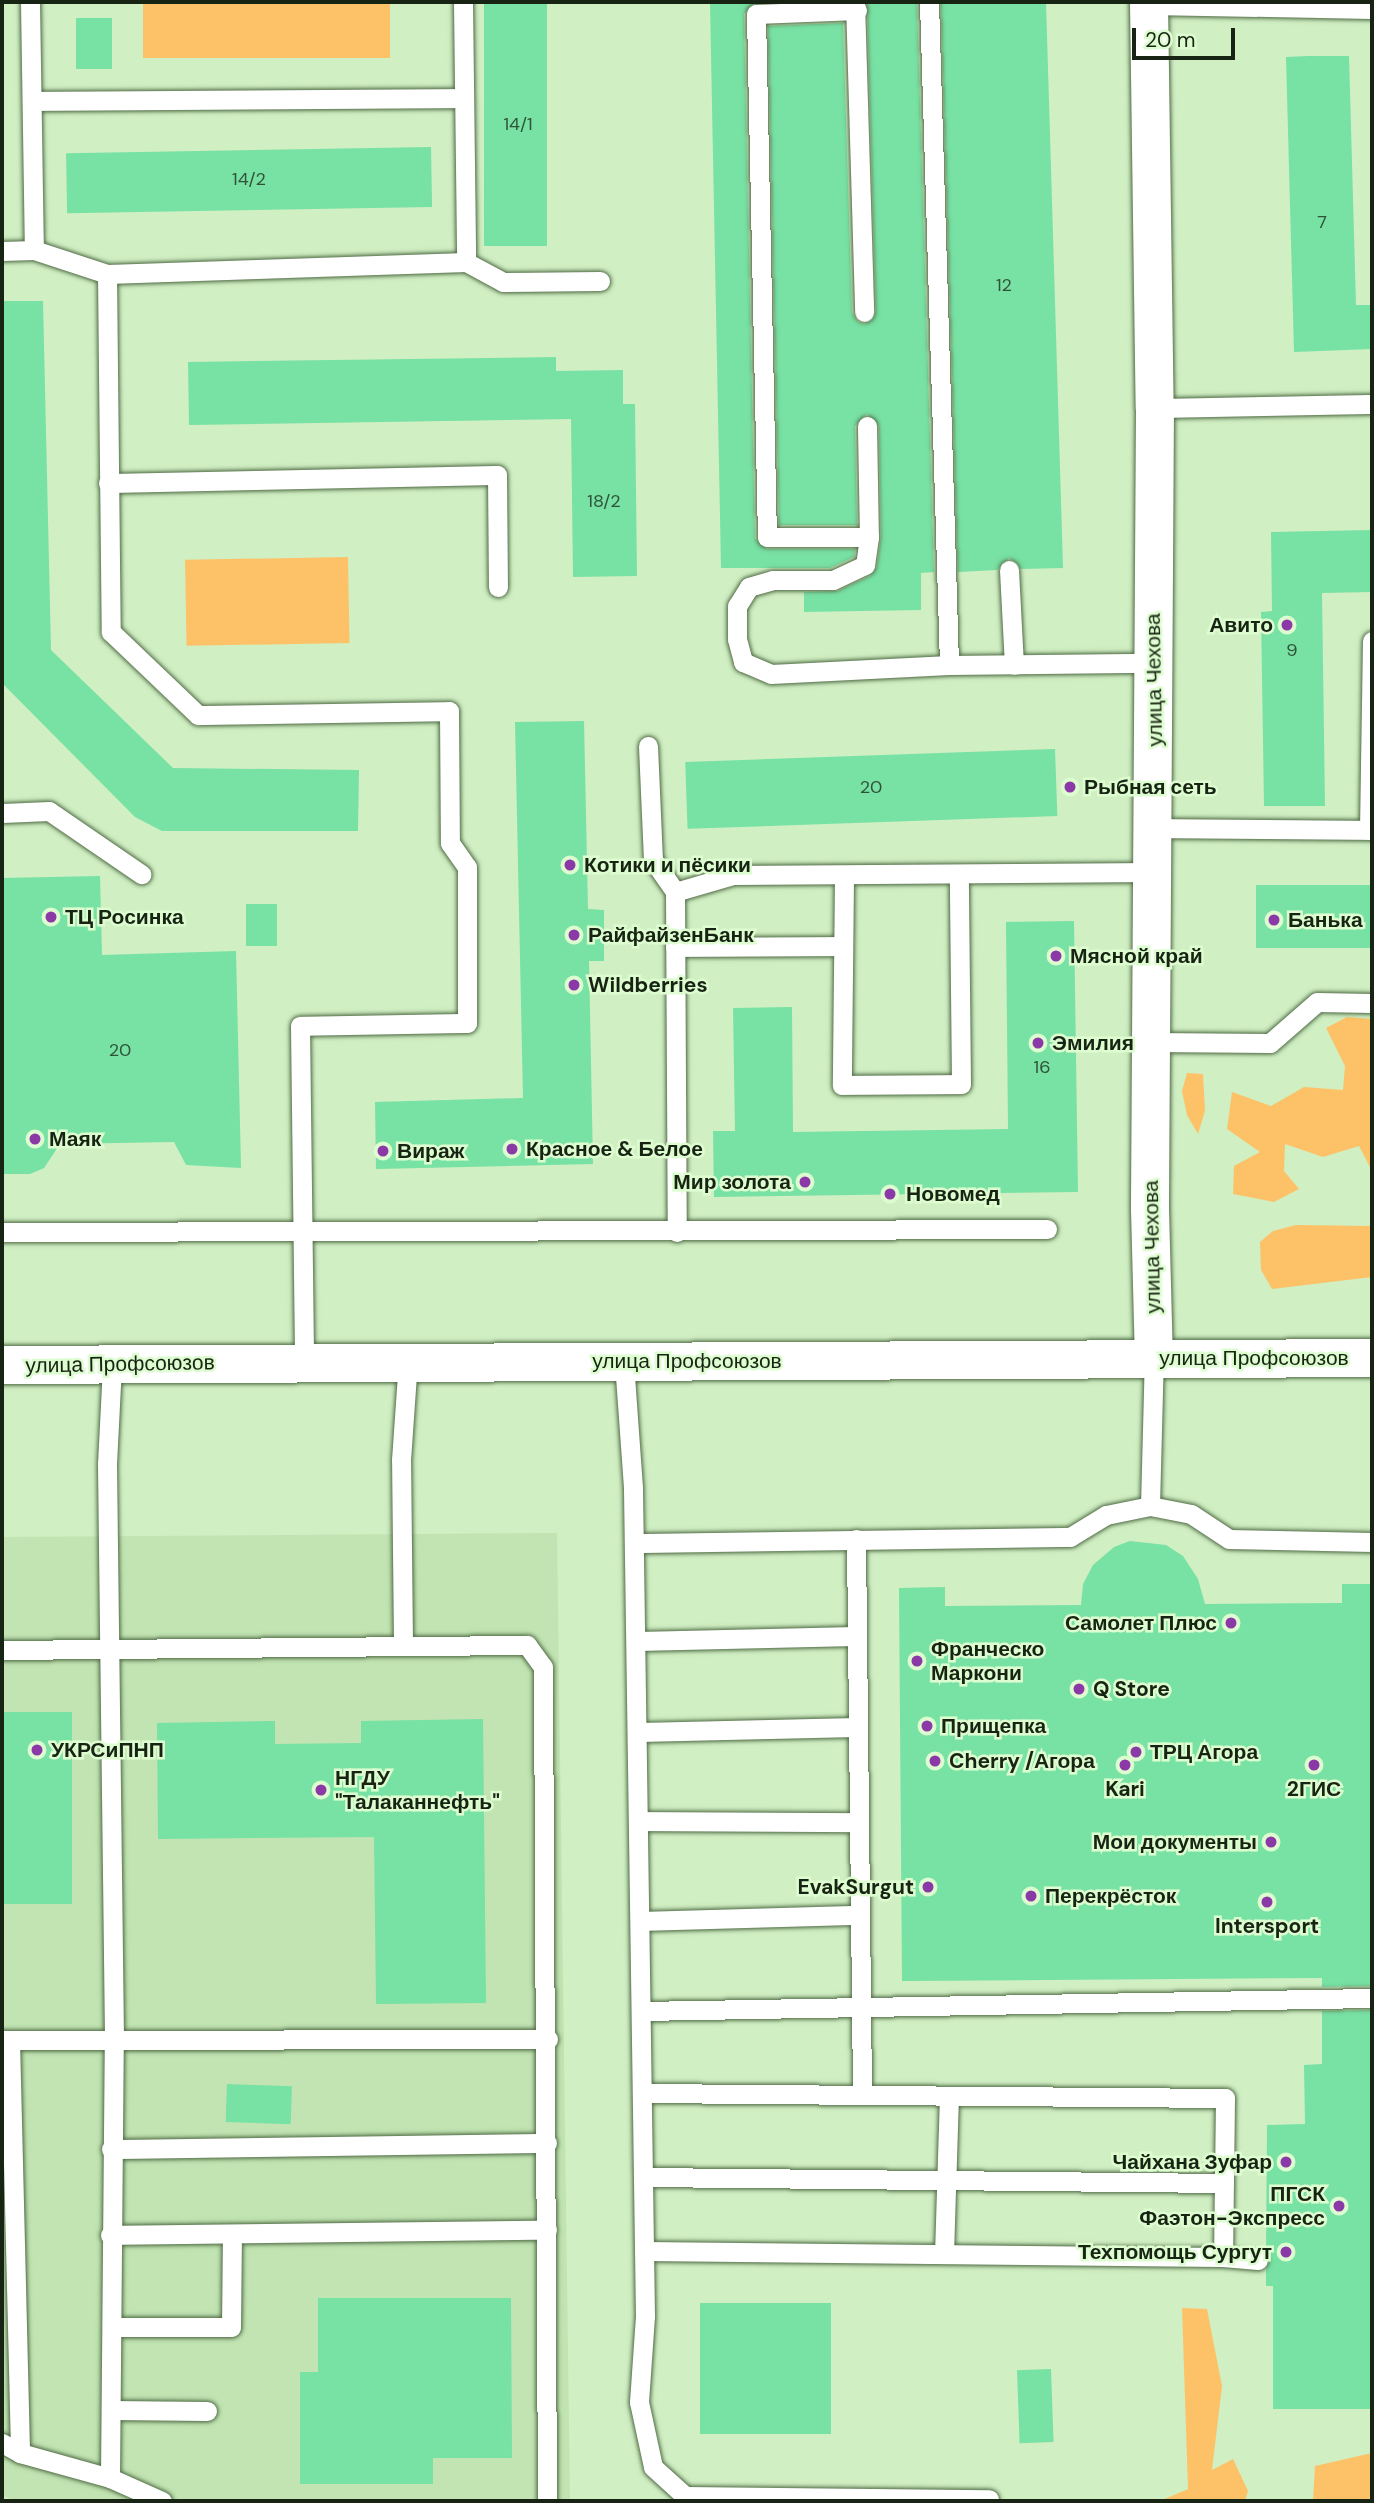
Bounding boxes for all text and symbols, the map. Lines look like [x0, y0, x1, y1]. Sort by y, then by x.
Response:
scale bar [1136, 14, 1239, 58]
text: 20 m [1145, 26, 1196, 54]
house number: 14/1 [503, 113, 533, 135]
house number: 14/2 [232, 168, 266, 190]
house number: 7 [1317, 211, 1327, 233]
house number: 12 [996, 274, 1012, 296]
house number: 18/2 [587, 490, 621, 512]
place label: Авито [1209, 612, 1273, 638]
street label: улица Чехова [1140, 613, 1168, 747]
marker: Авито [1279, 617, 1295, 633]
house number: 9 [1286, 639, 1298, 661]
place label: Рыбная сеть [1084, 774, 1217, 800]
house number: 20 [860, 776, 882, 798]
marker: Рыбная сеть [1062, 779, 1078, 795]
place label: Котики и пёсики [584, 852, 751, 878]
marker: Котики и пёсики [562, 857, 578, 873]
place label: ТЦ Росинка [65, 904, 184, 930]
place label: Банька [1288, 907, 1363, 933]
marker: ТЦ Росинка [43, 909, 59, 925]
marker: Банька [1266, 912, 1282, 928]
place label: РайфайзенБанк [588, 922, 754, 948]
marker: РайфайзенБанк [566, 927, 582, 943]
place label: Мясной край [1070, 943, 1203, 969]
marker: Мясной край [1048, 948, 1064, 964]
place label: Wildberries [588, 972, 708, 998]
marker: Wildberries [566, 977, 582, 993]
place label: Эмилия [1052, 1030, 1134, 1056]
marker: Эмилия [1030, 1035, 1046, 1051]
house number: 20 [109, 1039, 131, 1061]
house number: 16 [1034, 1056, 1050, 1078]
place label: Маяк [49, 1126, 101, 1152]
marker: Маяк [27, 1131, 43, 1147]
place label: Красное & Белое [526, 1136, 703, 1162]
place label: Вираж [397, 1138, 464, 1164]
marker: Красное & Белое [504, 1141, 520, 1157]
marker: Вираж [375, 1143, 391, 1159]
place label: Мир золота [673, 1169, 791, 1195]
marker: Мир золота [797, 1174, 813, 1190]
street label: улица Чехова [1138, 1180, 1166, 1314]
place label: Новомед [906, 1181, 1000, 1207]
marker: Новомед [880, 1184, 900, 1204]
street label: улица Профсоюзов [1159, 1345, 1349, 1371]
street label: улица Профсоюзов [592, 1348, 782, 1374]
street label: улица Профсоюзов [25, 1350, 215, 1378]
place label: Самолет Плюс [1065, 1610, 1217, 1636]
marker: Самолет Плюс [1223, 1615, 1239, 1631]
place label: Франческо Маркони [931, 1636, 1044, 1686]
marker: Франческо Маркони [909, 1653, 925, 1669]
place label: Q Store [1093, 1676, 1170, 1702]
marker: Q Store [1071, 1681, 1087, 1697]
place label: Прищепка [941, 1713, 1046, 1739]
marker: Прищепка [919, 1718, 935, 1734]
place label: УКРСиПНП [51, 1737, 164, 1763]
place label: ТРЦ Агора [1150, 1739, 1258, 1765]
marker: УКРСиПНП [29, 1742, 45, 1758]
marker: ТРЦ Агора [1128, 1744, 1144, 1760]
place label: Cherry /Агора [949, 1748, 1095, 1774]
marker: Cherry /Агора [927, 1753, 943, 1769]
marker: Kari [1117, 1757, 1133, 1773]
marker: 2ГИС [1306, 1757, 1322, 1773]
place label: НГДУ "Талаканнефть" [335, 1765, 500, 1815]
place label: Kari [1105, 1776, 1145, 1802]
place label: 2ГИС [1287, 1776, 1341, 1802]
marker: НГДУ "Талаканнефть" [313, 1782, 329, 1798]
place label: Мои документы [1093, 1829, 1257, 1855]
marker: Мои документы [1263, 1834, 1279, 1850]
place label: EvakSurgut [798, 1874, 914, 1900]
marker: EvakSurgut [920, 1879, 936, 1895]
place label: Перекрёсток [1045, 1883, 1176, 1909]
marker: Перекрёсток [1023, 1888, 1039, 1904]
marker: Intersport [1259, 1894, 1275, 1910]
place label: Intersport [1215, 1913, 1319, 1939]
place label: Чайхана Зуфар [1113, 2149, 1272, 2175]
marker: Чайхана Зуфар [1278, 2154, 1294, 2170]
place label: ПГСК Фаэтон-Экспресс [1139, 2181, 1325, 2231]
marker: ПГСК Фаэтон-Экспресс [1331, 2198, 1347, 2214]
place label: Техпомощь Сургут [1078, 2239, 1272, 2265]
marker: Техпомощь Сургут [1278, 2244, 1294, 2260]

